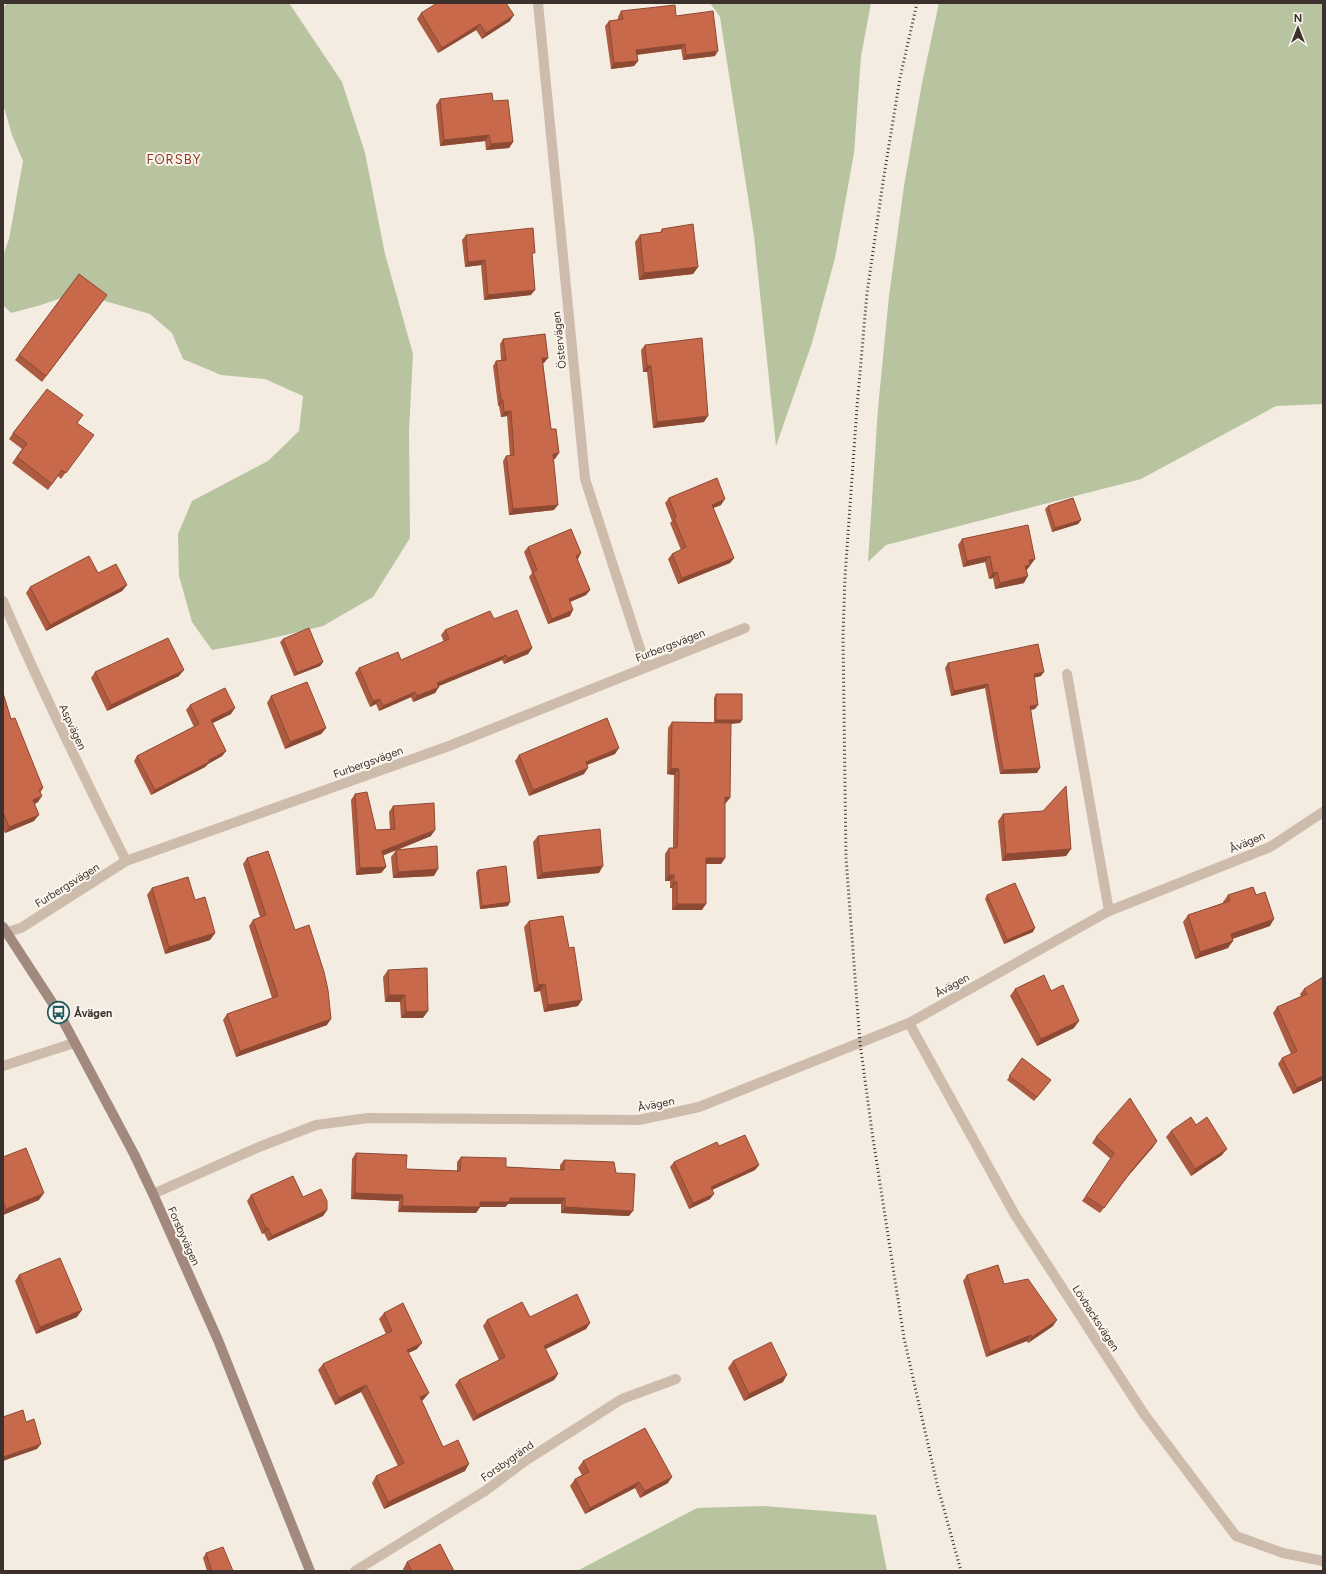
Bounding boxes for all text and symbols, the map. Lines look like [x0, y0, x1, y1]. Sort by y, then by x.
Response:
north arrow [1278, 8, 1318, 48]
text: N [1294, 12, 1302, 25]
district label: FORSBY [146, 152, 202, 167]
street label: Östervägen [549, 311, 569, 369]
street label: Furbergsvägen [634, 626, 707, 665]
street label: Aspvägen [56, 702, 89, 752]
street label: Furbergsvägen [331, 744, 405, 781]
street label: Åvägen [1227, 828, 1267, 856]
street label: Furbergsvägen [33, 860, 102, 910]
street label: Åvägen [932, 970, 972, 1000]
bus stop icon: Åvägen [46, 1000, 72, 1026]
place label: Åvägen [74, 1006, 112, 1020]
street label: Åvägen [636, 1094, 676, 1114]
street label: Forsbyvägen [165, 1205, 202, 1268]
street label: Lövbacksvägen [1069, 1283, 1122, 1354]
street label: Forsbygränd [478, 1438, 536, 1484]

